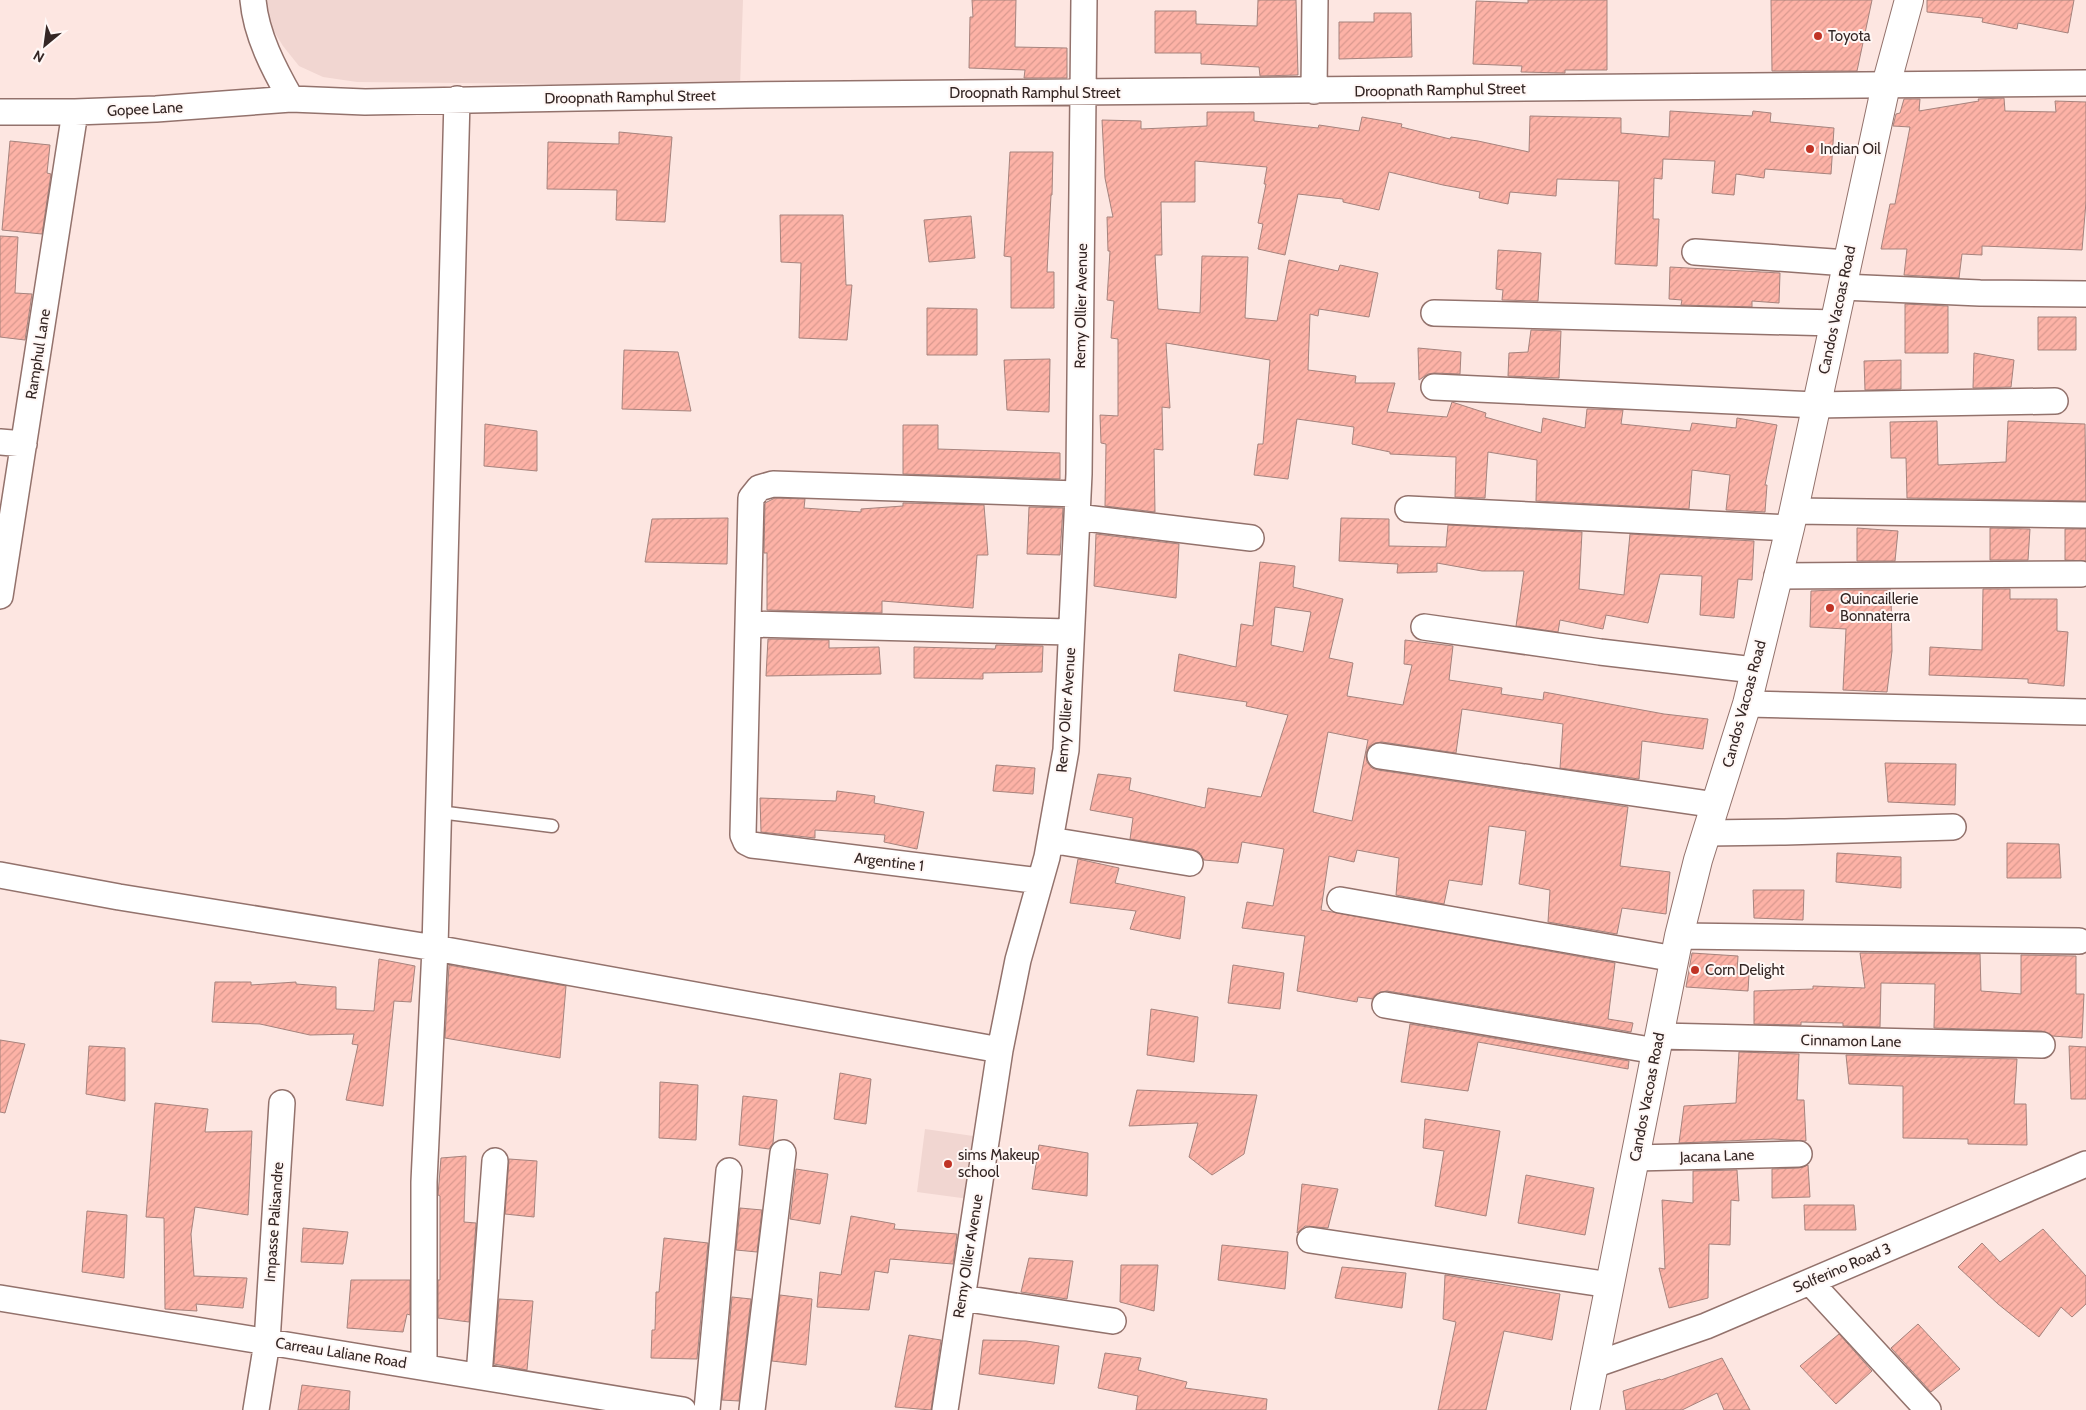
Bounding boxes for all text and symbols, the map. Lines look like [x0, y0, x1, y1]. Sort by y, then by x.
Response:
north arrow [20, 20, 70, 70]
place label: Toyota [1828, 27, 1872, 45]
marker: Toyota [1812, 30, 1824, 42]
text: N [30, 46, 47, 67]
street label: Droopnath Ramphul Street [1354, 80, 1526, 100]
street label: Droopnath Ramphul Street [949, 84, 1121, 102]
street label: Droopnath Ramphul Street [544, 87, 716, 107]
street label: Gopee Lane [107, 98, 184, 120]
place label: Indian Oil [1820, 140, 1881, 158]
marker: Indian Oil [1804, 143, 1816, 155]
street label: Remy Ollier Avenue [1071, 243, 1091, 369]
street label: Candos Vacoas Road [1815, 244, 1859, 376]
street label: Ramphul Lane [22, 307, 54, 401]
place label: Quincaillerie Bonnaterra [1840, 590, 1919, 625]
marker: Quincaillerie Bonnaterra [1824, 602, 1836, 614]
street label: Candos Vacoas Road [1718, 638, 1770, 770]
street label: Remy Ollier Avenue [1053, 647, 1079, 773]
street label: Argentine 1 [853, 849, 925, 875]
place label: Corn Delight [1705, 961, 1785, 979]
marker: Corn Delight [1689, 964, 1701, 976]
street label: Candos Vacoas Road [1626, 1031, 1668, 1163]
street label: Cinnamon Lane [1800, 1031, 1902, 1051]
place label: sims Makeup school [958, 1146, 1040, 1181]
street label: Jacana Lane [1678, 1146, 1755, 1166]
marker: sims Makeup school [942, 1158, 954, 1170]
street label: Impasse Palisandre [261, 1161, 287, 1283]
street label: Remy Ollier Avenue [949, 1192, 987, 1319]
street label: Solferino Road 3 [1790, 1239, 1894, 1297]
street label: Carreau Laliane Road [274, 1334, 408, 1372]

